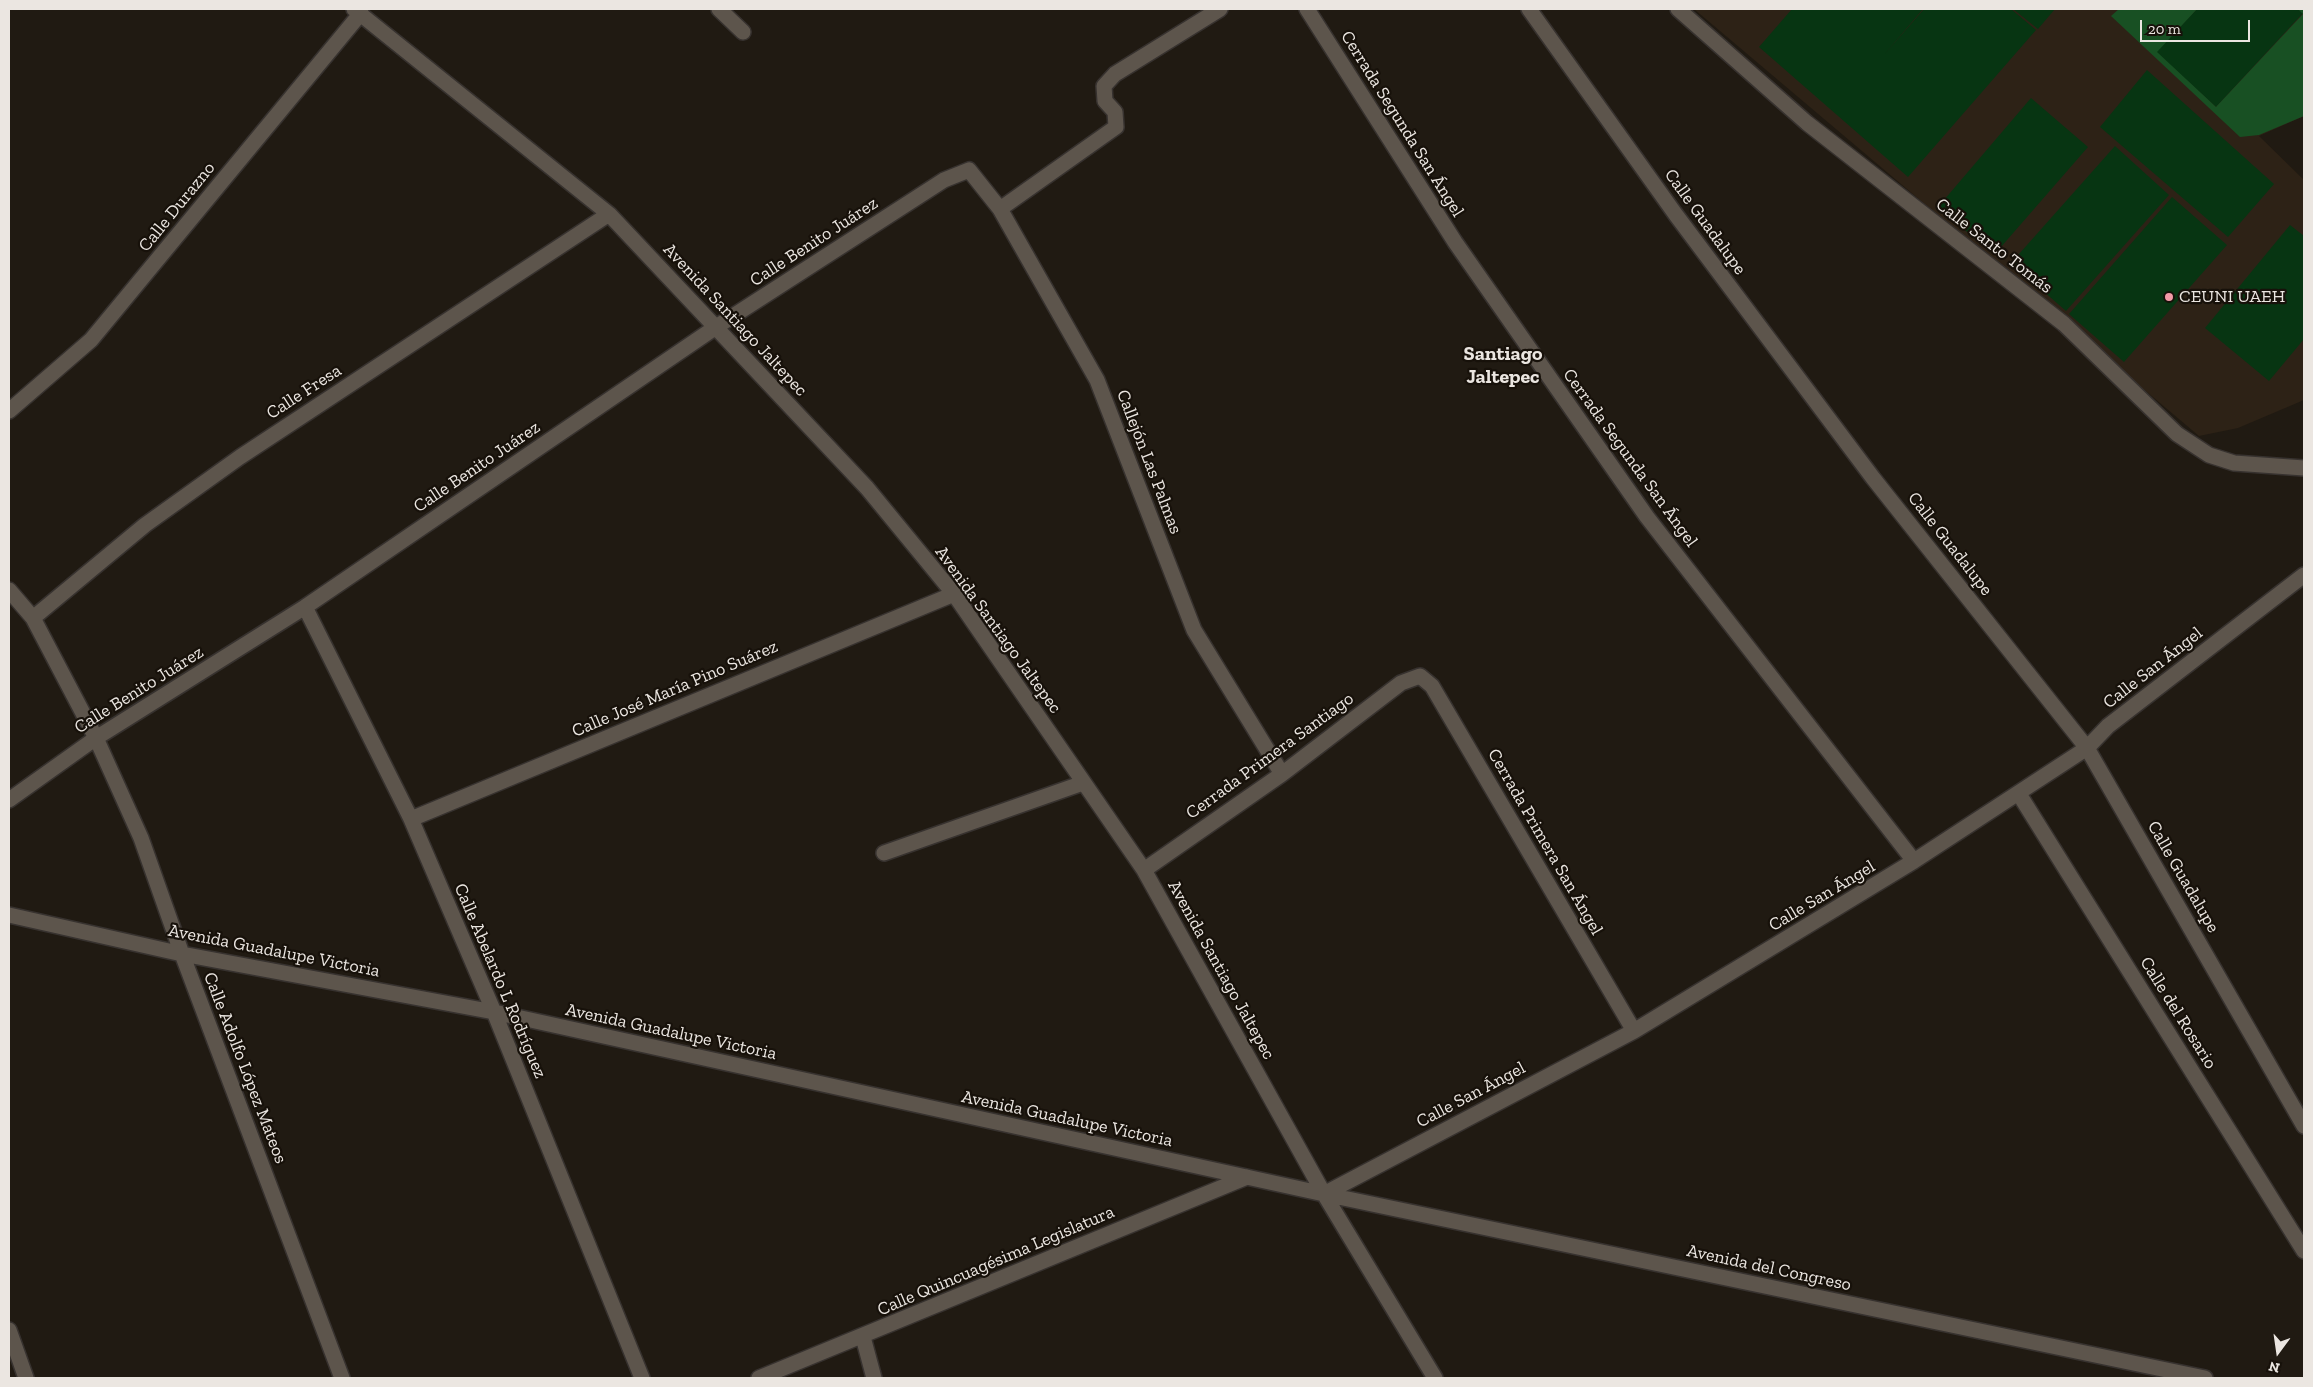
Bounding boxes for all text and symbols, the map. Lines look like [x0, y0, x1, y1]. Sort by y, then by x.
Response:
scale bar [2143, 10, 2253, 42]
text: 20 m [2148, 20, 2181, 38]
street label: Cerrada Segunda San Ángel [1336, 27, 1468, 221]
street label: Calle Durazno [134, 158, 220, 256]
street label: Calle Guadalupe [1659, 165, 1751, 279]
street label: Calle Benito Juárez [746, 193, 882, 291]
street label: Calle Santo Tomás [1931, 194, 2057, 298]
street label: Avenida Santiago Jaltepec [658, 239, 812, 401]
place label: CEUNI UAEH [2179, 286, 2285, 308]
marker: CEUNI UAEH [2163, 291, 2175, 303]
district label: Santiago Jaltepec [1464, 342, 1542, 389]
street label: Calle Fresa [262, 360, 346, 424]
street label: Cerrada Segunda San Ángel [1558, 365, 1702, 551]
street label: Callejón Las Palmas [1112, 387, 1186, 537]
street label: Calle Benito Juárez [410, 417, 544, 517]
street label: Calle Guadalupe [1903, 488, 1997, 600]
street label: Avenida Santiago Jaltepec [930, 542, 1066, 718]
street label: Calle San Ángel [2099, 622, 2207, 714]
street label: Calle José María Pino Suárez [569, 636, 781, 742]
street label: Calle Benito Juárez [70, 642, 208, 738]
street label: Cerrada Primera Santiago [1182, 688, 1358, 824]
street label: Cerrada Primera San Ángel [1483, 745, 1607, 939]
street label: Calle Guadalupe [2142, 817, 2224, 937]
street label: Calle San Ángel [1765, 856, 1879, 936]
street label: Avenida Santiago Jaltepec [1163, 877, 1279, 1063]
street label: Calle Abelardo L Rodríguez [449, 880, 551, 1082]
street label: Avenida Guadalupe Victoria [166, 920, 382, 982]
street label: Calle del Rosario [2135, 953, 2221, 1073]
street label: Calle Adolfo López Mateos [199, 969, 291, 1167]
street label: Avenida Guadalupe Victoria [564, 999, 778, 1065]
street label: Calle San Ángel [1413, 1057, 1529, 1133]
street label: Avenida Guadalupe Victoria [960, 1086, 1174, 1152]
street label: Calle Quincuagésima Legislatura [874, 1201, 1118, 1321]
street label: Avenida del Congreso [1685, 1240, 1853, 1296]
north arrow [2253, 1327, 2303, 1377]
text: N [2267, 1358, 2281, 1377]

